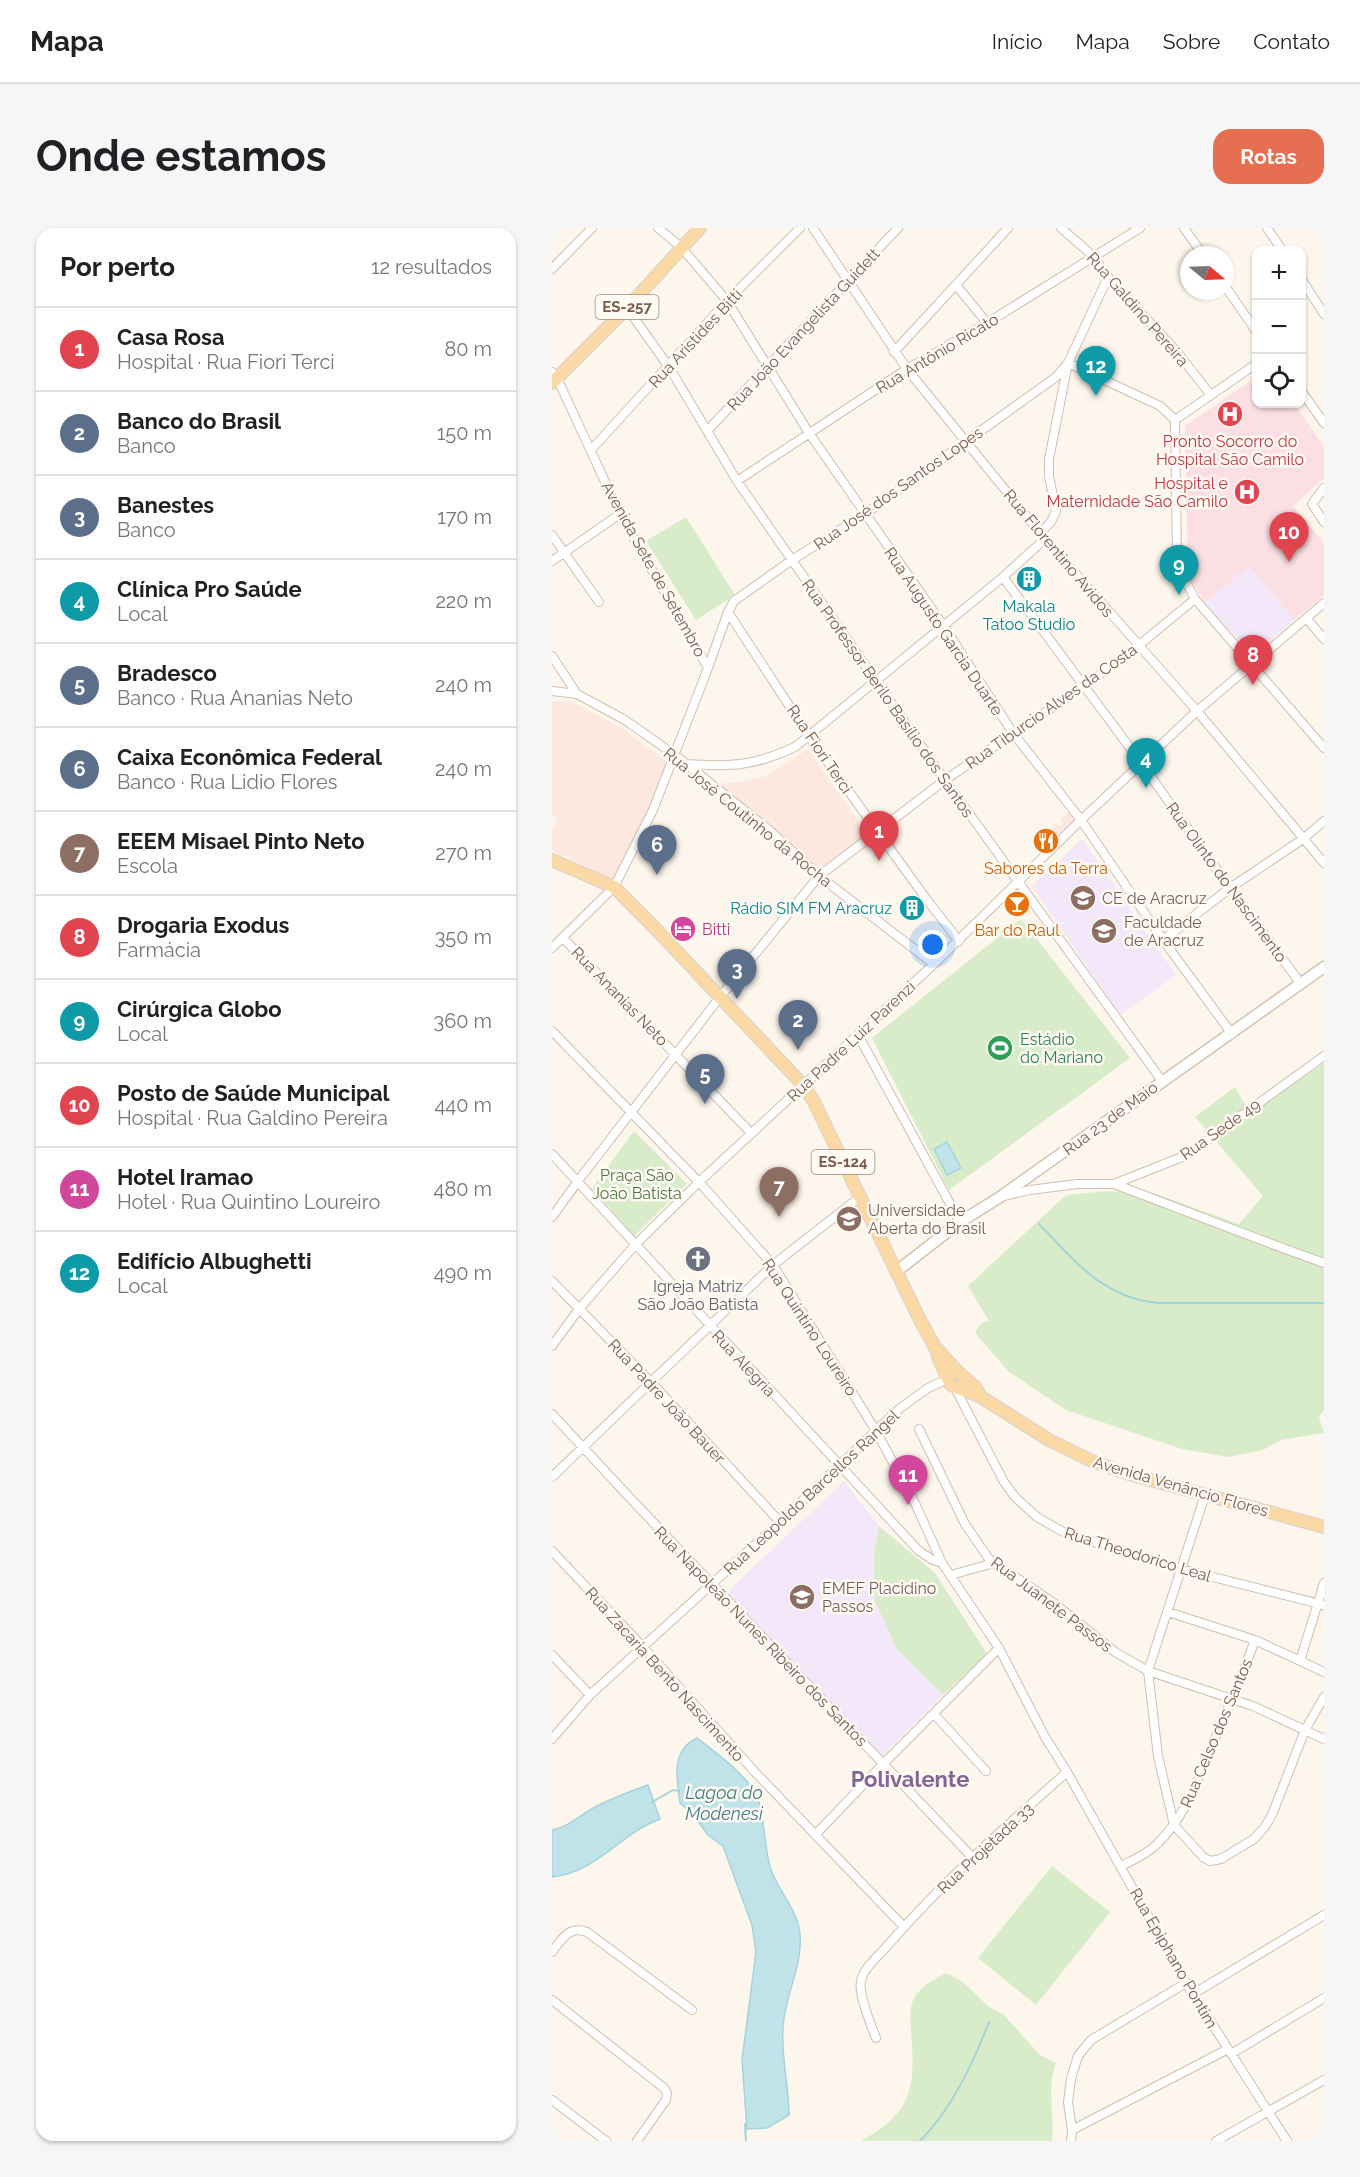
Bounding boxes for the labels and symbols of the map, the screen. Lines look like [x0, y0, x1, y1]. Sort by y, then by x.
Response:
street label: Rua João Evangelista Guidett [723, 244, 884, 414]
north arrow [1180, 246, 1234, 300]
street label: Rua Galdino Pereira [1083, 248, 1192, 370]
street label: Rua Aristides Bitti [645, 285, 746, 392]
road number: ES-257 [596, 295, 658, 319]
street label: Rua Antônio Ricato [873, 309, 1002, 397]
pin: 12 [1076, 346, 1116, 396]
hospital icon: Pronto Socorro do Hospital São Camilo [1215, 399, 1245, 429]
street label: Rua José dos Santos Lopes [810, 423, 987, 554]
place label: Pronto Socorro do Hospital São Camilo [1156, 432, 1304, 469]
place label: Hospital e Maternidade São Camilo [1046, 474, 1228, 511]
hospital icon: Hospital e Maternidade São Camilo [1232, 477, 1262, 507]
street label: Avenida Sete de Setembro [597, 478, 710, 660]
street label: Rua Florentino Avidos [1000, 486, 1118, 621]
pin: 10 [1270, 512, 1308, 562]
street label: Rua Augusto Garcia Duarte [880, 544, 1007, 719]
pin: 9 [1160, 546, 1198, 595]
building icon: Makala Tatoo Studio [1014, 564, 1044, 594]
street label: Rua Professor Berilo Basílio dos Santos [798, 575, 978, 821]
place label: Makala Tatoo Studio [983, 597, 1075, 634]
pin: 8 [1234, 636, 1272, 685]
street label: Rua Tiburcio Alves da Costa [962, 640, 1141, 773]
street label: Rua Fiori Terci [783, 701, 856, 797]
pin: 4 [1126, 738, 1166, 788]
street label: Rua José Coutinho da Rocha [660, 744, 836, 891]
street label: Rua Olinto do Nascimento [1162, 799, 1291, 966]
pin: 1 [860, 812, 898, 861]
pin: 6 [638, 826, 676, 875]
restaurant icon: Sabores da Terra [1031, 826, 1061, 856]
place label: Sabores da Terra [984, 859, 1108, 878]
school or university icon: CE de Aracruz [1068, 883, 1098, 913]
bar icon: Bar do Raul [1002, 889, 1032, 919]
place label: CE de Aracruz [1102, 889, 1207, 908]
building icon: Rádio SIM FM Aracruz [897, 893, 927, 923]
place label: Rádio SIM FM Aracruz [730, 899, 892, 918]
place label: Faculdade de Aracruz [1124, 913, 1204, 950]
hotel icon: Bitti [668, 914, 698, 944]
school or university icon: Faculdade de Aracruz [1089, 916, 1119, 946]
place label: Bitti [702, 920, 730, 939]
place label: Bar do Raul [974, 921, 1060, 940]
your location [918, 930, 947, 959]
street label: Rua Ananias Neto [567, 943, 672, 1050]
pin: 3 [718, 950, 756, 999]
street label: Rua Padre Luiz Parenzi [783, 977, 919, 1106]
pin: 2 [778, 1000, 818, 1050]
place label: Estádio do Mariano [1020, 1030, 1103, 1067]
sports icon: Estádio do Mariano [985, 1033, 1015, 1063]
pin: 5 [686, 1054, 724, 1104]
street label: Rua 23 de Maio [1059, 1078, 1161, 1159]
street label: Rua Sede 49 [1177, 1095, 1264, 1164]
road number: ES-124 [812, 1150, 874, 1174]
park label: Praça São João Batista [592, 1166, 682, 1203]
pin: 7 [760, 1168, 798, 1217]
place label: Universidade Aberta do Brasil [868, 1201, 987, 1238]
school or university icon: Universidade Aberta do Brasil [834, 1204, 864, 1234]
church icon: Igreja Matriz São João Batista [683, 1244, 713, 1274]
street label: Rua Quintino Loureiro [758, 1255, 861, 1400]
place label: Igreja Matriz São João Batista [638, 1277, 758, 1314]
street label: Rua Alegria [708, 1326, 779, 1401]
street label: Rua Padre João Bauer [604, 1335, 729, 1468]
street label: Rua Leopoldo Barcellos Rangel [720, 1406, 903, 1579]
street label: Avenida Venâncio Flores [1091, 1452, 1271, 1521]
pin: 11 [888, 1456, 928, 1505]
street label: Rua Napoleão Nunes Ribeiro dos Santos [650, 1522, 871, 1750]
street label: Rua Theodorico Leal [1062, 1523, 1214, 1586]
street label: Rua Juanete Passos [987, 1553, 1116, 1656]
place label: EMEF Placidino Passos [822, 1579, 936, 1616]
school or university icon: EMEF Placidino Passos [787, 1582, 817, 1612]
street label: Rua Zacaria Bento Nascimento [581, 1583, 748, 1765]
street label: Rua Celso dos Santos [1176, 1656, 1257, 1811]
district label: Polivalente [851, 1766, 969, 1792]
water label: Lagoa do Modenesi [685, 1782, 764, 1824]
street label: Rua Projetada 33 [933, 1799, 1037, 1898]
street label: Rua Epiphano Pontim [1126, 1885, 1221, 2032]

